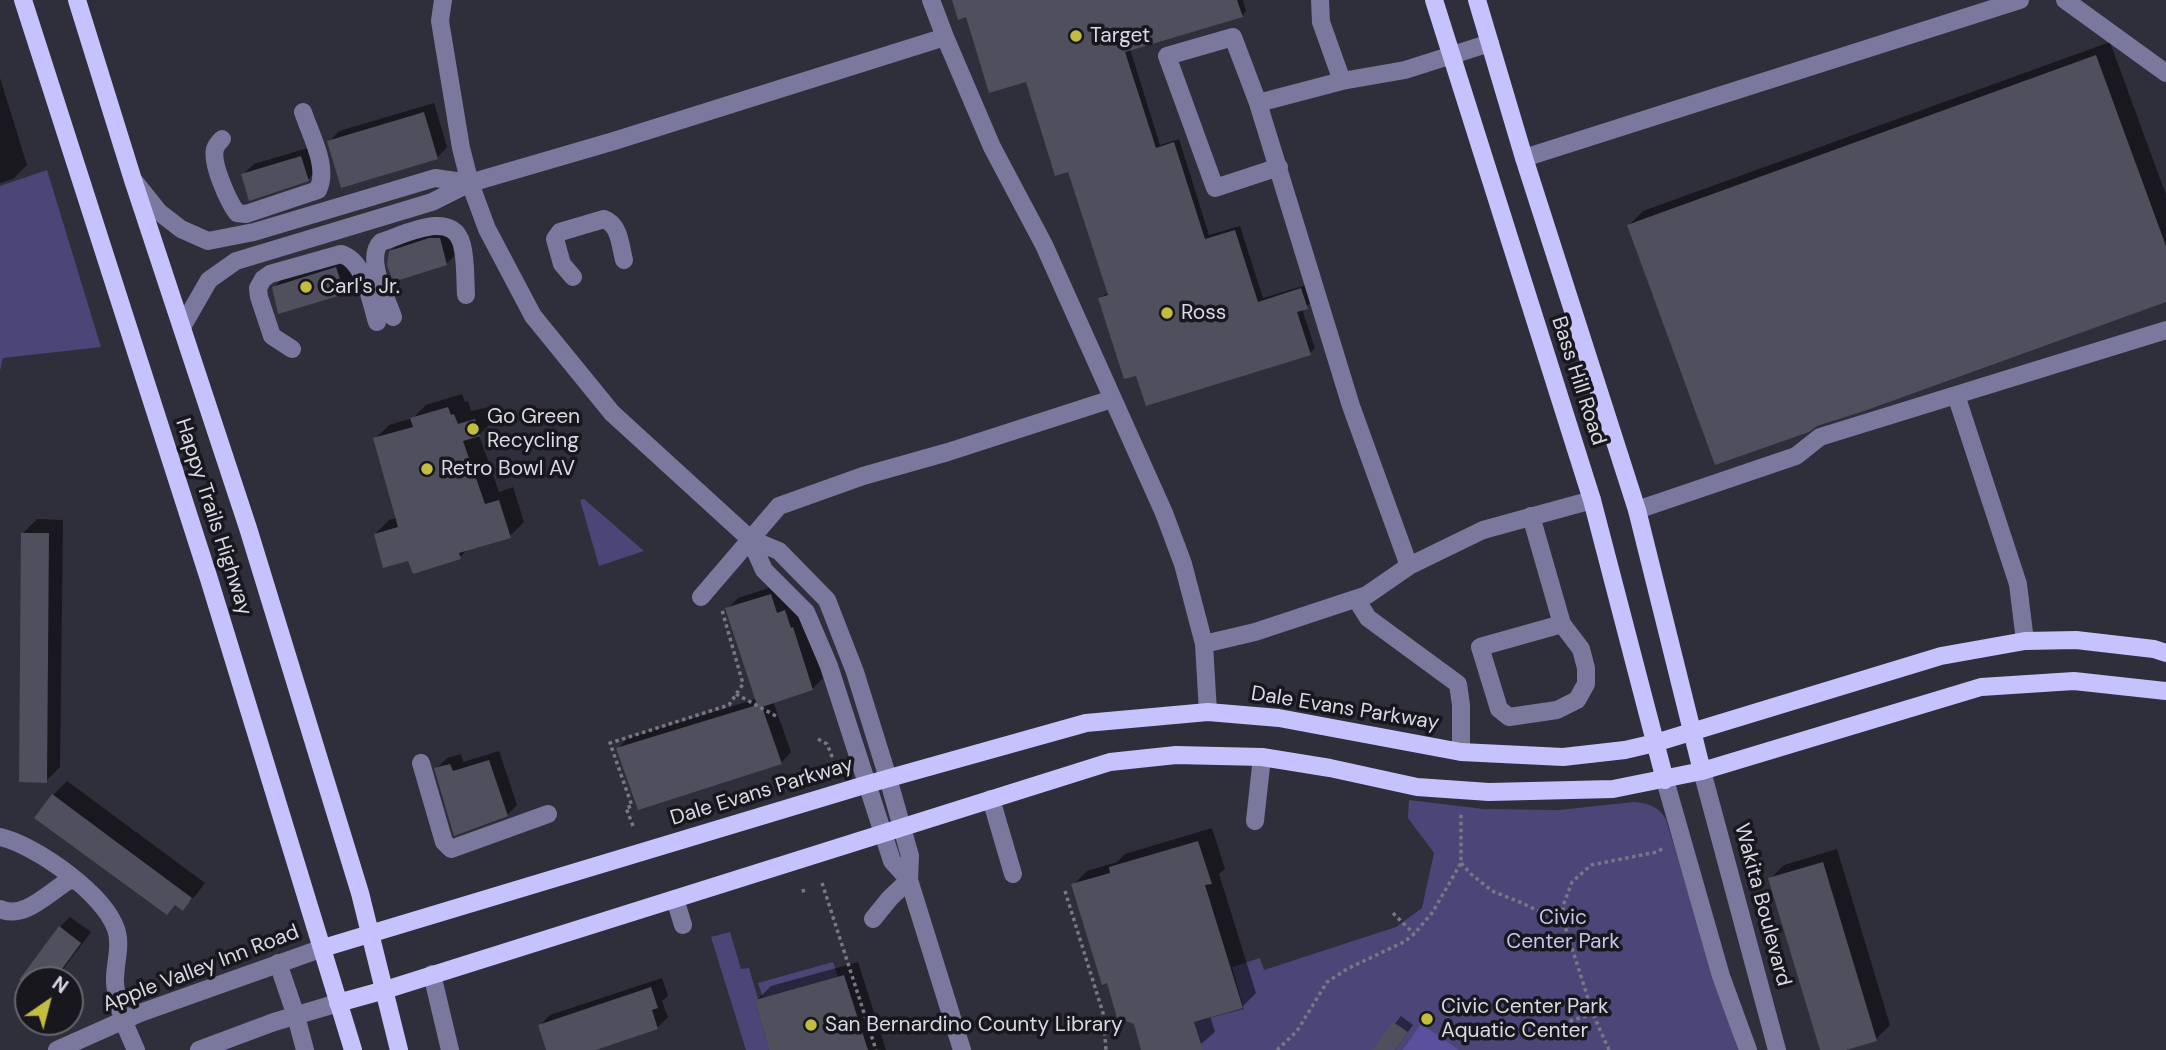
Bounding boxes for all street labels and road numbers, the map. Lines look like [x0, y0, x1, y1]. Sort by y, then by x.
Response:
street label: Bass Hill Road [1545, 313, 1611, 449]
street label: Happy Trails Highway [169, 415, 257, 619]
street label: Dale Evans Parkway [1249, 682, 1441, 736]
street label: Dale Evans Parkway [667, 752, 857, 832]
street label: Wakita Boulevard [1728, 821, 1796, 989]
street label: Apple Valley Inn Road [99, 920, 303, 1018]

